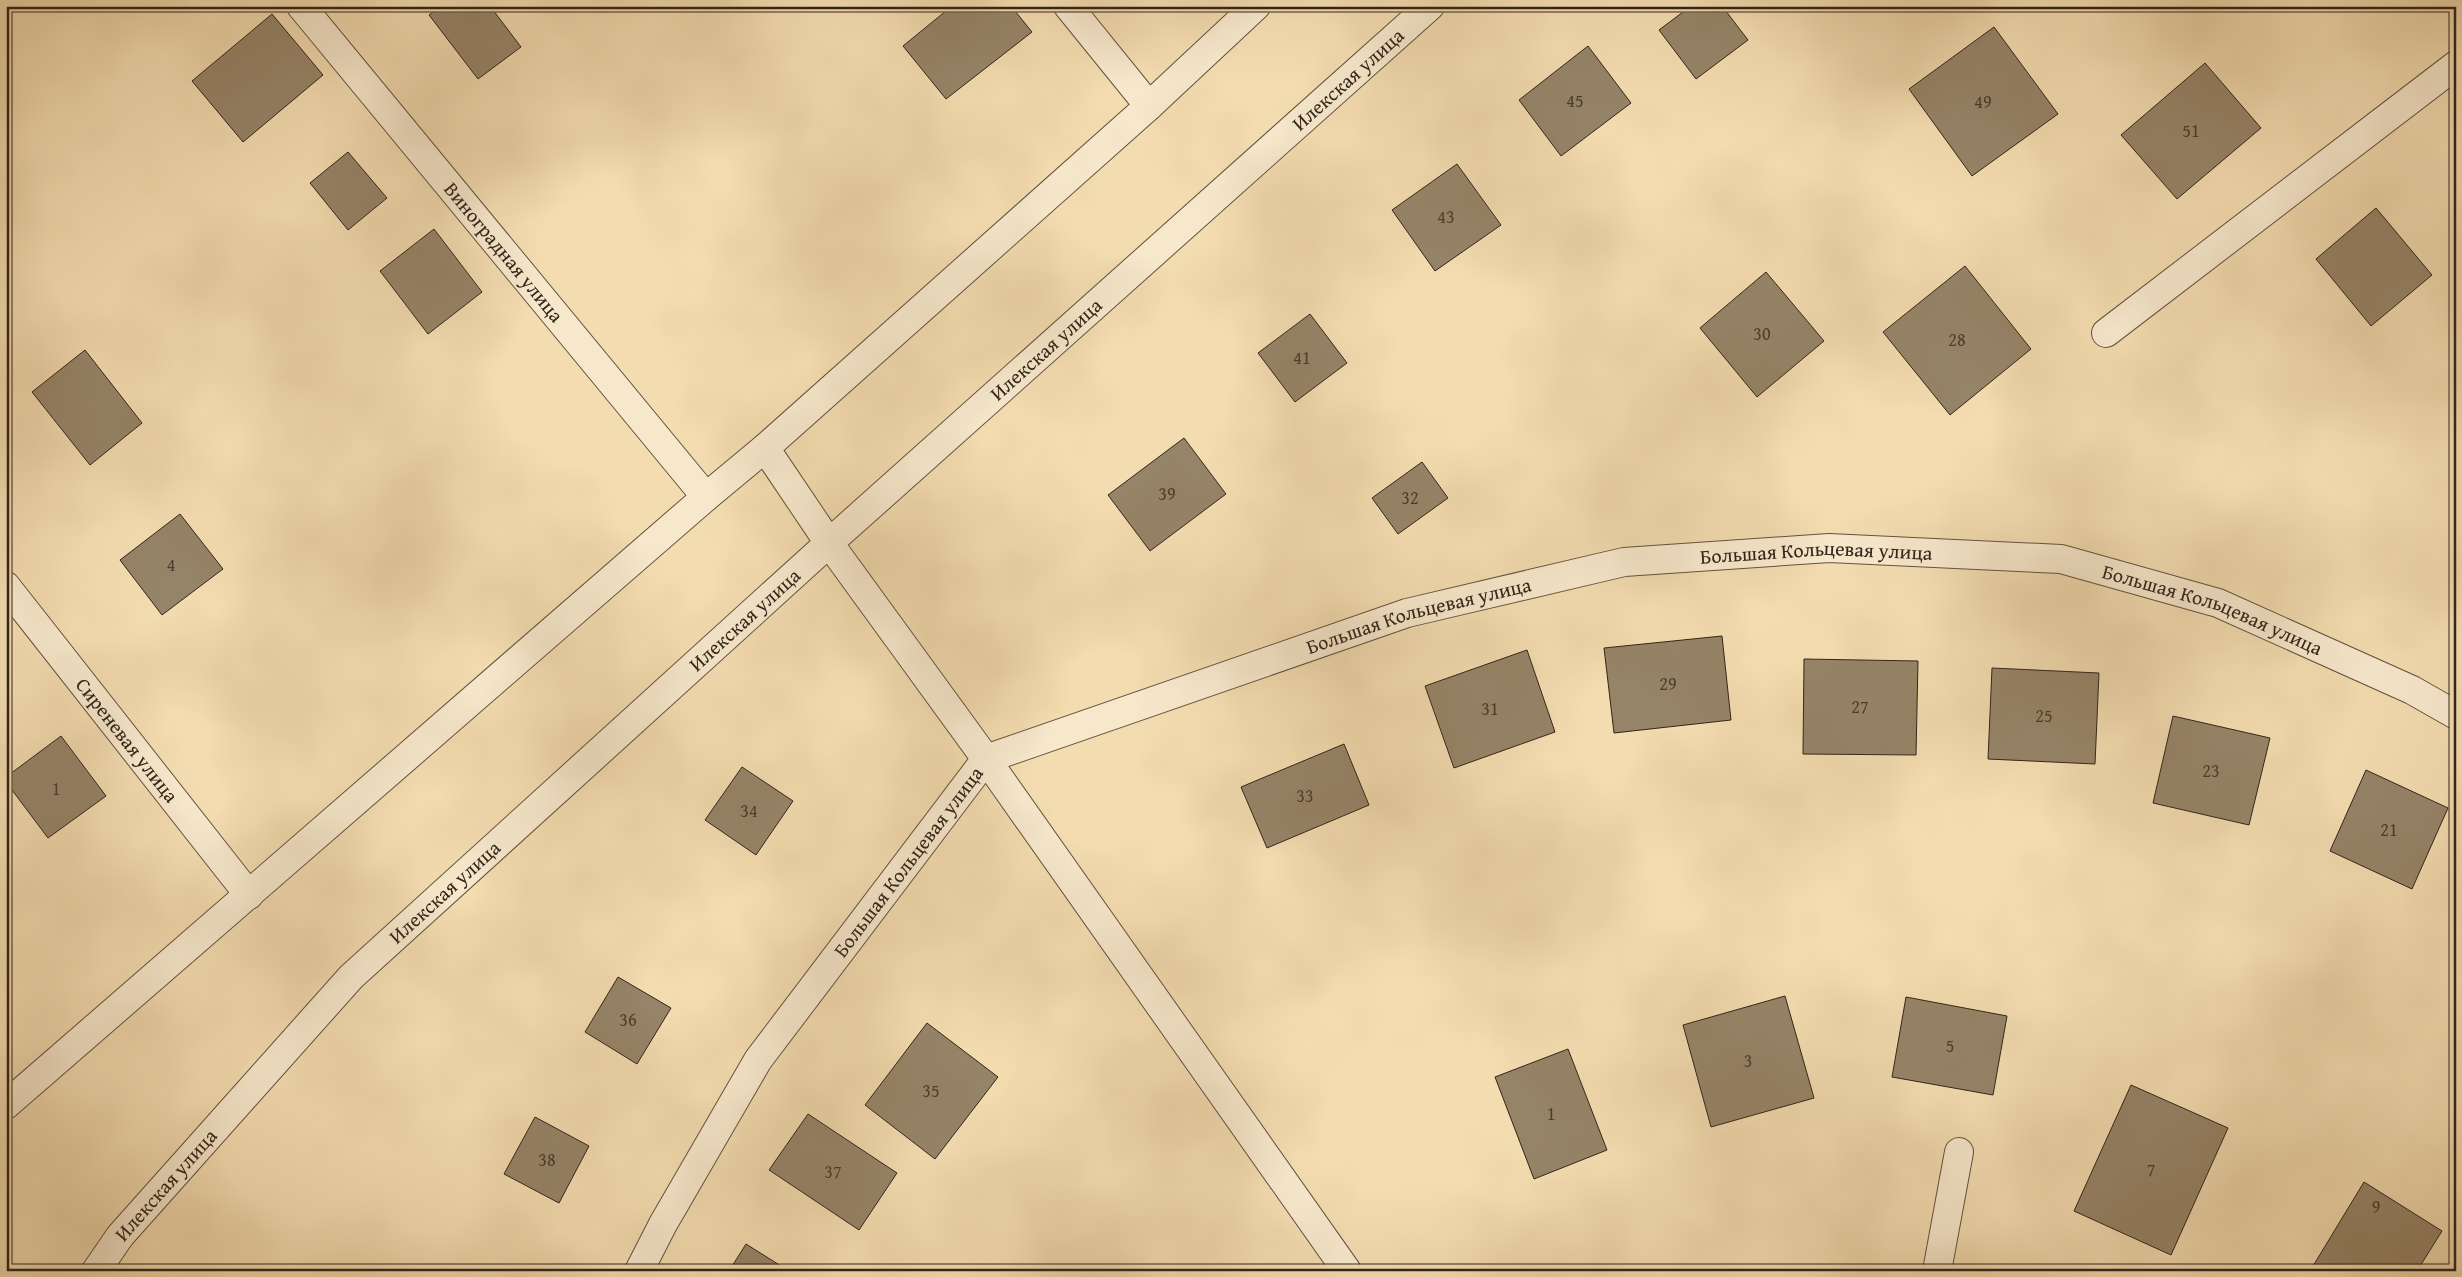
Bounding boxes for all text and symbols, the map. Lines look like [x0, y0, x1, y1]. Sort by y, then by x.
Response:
street label: Илекская улица [1285, 21, 1410, 137]
house number: 45 [1566, 87, 1584, 114]
house number: 49 [1974, 88, 1992, 115]
house number: 51 [2182, 117, 2200, 144]
street label: Виноградная улица [438, 175, 571, 329]
house number: 43 [1437, 203, 1455, 230]
street label: Илекская улица [983, 290, 1108, 407]
house number: 30 [1753, 320, 1771, 347]
house number: 28 [1948, 326, 1966, 353]
house number: 41 [1293, 344, 1311, 371]
house number: 39 [1158, 480, 1176, 507]
house number: 32 [1401, 484, 1419, 511]
street label: Большая Кольцевая улица [1699, 533, 1934, 571]
house number: 4 [167, 551, 175, 578]
street label: Большая Кольцевая улица [2099, 556, 2328, 662]
street label: Илекская улица [682, 561, 807, 678]
street label: Большая Кольцевая улица [1302, 569, 1534, 661]
house number: 29 [1659, 670, 1677, 697]
street label: Сиреневая улица [69, 671, 186, 809]
house number: 27 [1851, 693, 1869, 720]
house number: 31 [1481, 695, 1499, 722]
house number: 25 [2035, 702, 2053, 729]
house number: 23 [2202, 757, 2220, 784]
street label: Большая Кольцевая улица [826, 760, 990, 963]
house number: 1 [52, 775, 60, 802]
house number: 33 [1296, 782, 1314, 809]
house number: 34 [740, 797, 758, 824]
house number: 21 [2380, 816, 2398, 843]
street label: Илекская улица [382, 833, 507, 950]
house number: 36 [619, 1006, 637, 1033]
house number: 5 [1946, 1032, 1954, 1059]
house number: 3 [1744, 1047, 1752, 1074]
house number: 35 [922, 1077, 940, 1104]
house number: 1 [1547, 1100, 1555, 1127]
street label: Илекская улица [107, 1122, 224, 1247]
house number: 38 [538, 1146, 556, 1173]
house number: 7 [2147, 1156, 2155, 1183]
house number: 37 [824, 1158, 842, 1185]
house number: 9 [2372, 1193, 2380, 1220]

